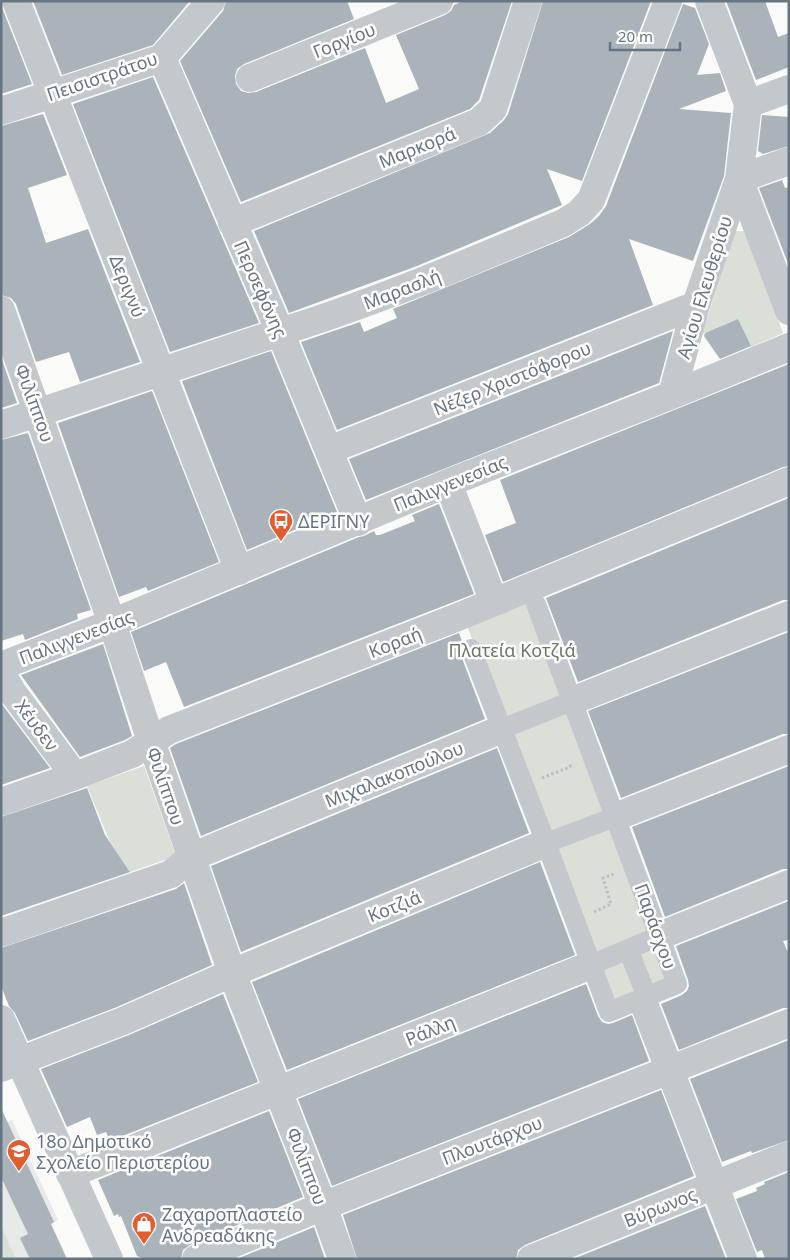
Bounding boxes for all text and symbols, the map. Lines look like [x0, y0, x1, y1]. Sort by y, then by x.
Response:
street label: Γοργίου [309, 17, 379, 63]
scale bar [610, 20, 680, 52]
text: 20 m [618, 26, 653, 46]
street label: Πεισιστράτου [43, 46, 161, 106]
street label: Μαρκορά [375, 121, 459, 173]
street label: Αγίου Ελευθερίου [671, 213, 737, 361]
street label: Περσεφόνης [229, 237, 293, 342]
street label: Δεριγνύ [105, 251, 151, 321]
street label: Μαρασλή [360, 263, 444, 315]
street label: Nέζερ Χριστόφορου [430, 335, 594, 421]
street label: Φιλίππου [10, 361, 60, 445]
street label: Παλιγγενεσίας [390, 449, 511, 517]
bus stop icon: ΔΕΡΙΓΝΥ [268, 508, 294, 542]
place label: ΔΕΡΙΓΝΥ [298, 509, 370, 533]
street label: Παλιγγενεσίας [15, 604, 137, 670]
street label: Κοραή [365, 621, 425, 663]
park label: Πλατεία Κοτζιά [448, 638, 576, 662]
street label: Χέυδεν [10, 695, 64, 755]
street label: Μιχαλακοπούλου [321, 735, 467, 813]
street label: Φιλίππου [141, 744, 191, 828]
street label: Παράσχου [629, 880, 683, 972]
street label: Κοτζιά [364, 884, 424, 928]
street label: Ράλλη [402, 1009, 458, 1051]
street label: Πλουτάρχου [438, 1110, 546, 1170]
street label: Φιλίππου [281, 1124, 333, 1208]
place label: 18ο Δημοτικό Σχολείο Περιστερίου [36, 1129, 210, 1174]
school or university icon: 18ο Δημοτικό Σχολείο Περιστερίου [6, 1138, 32, 1172]
street label: Βύρωνος [620, 1182, 700, 1232]
place label: Ζαχαροπλαστείο Ανδρεαδάκης [162, 1202, 303, 1247]
shop icon: Ζαχαροπλαστείο Ανδρεαδάκης [131, 1211, 157, 1245]

